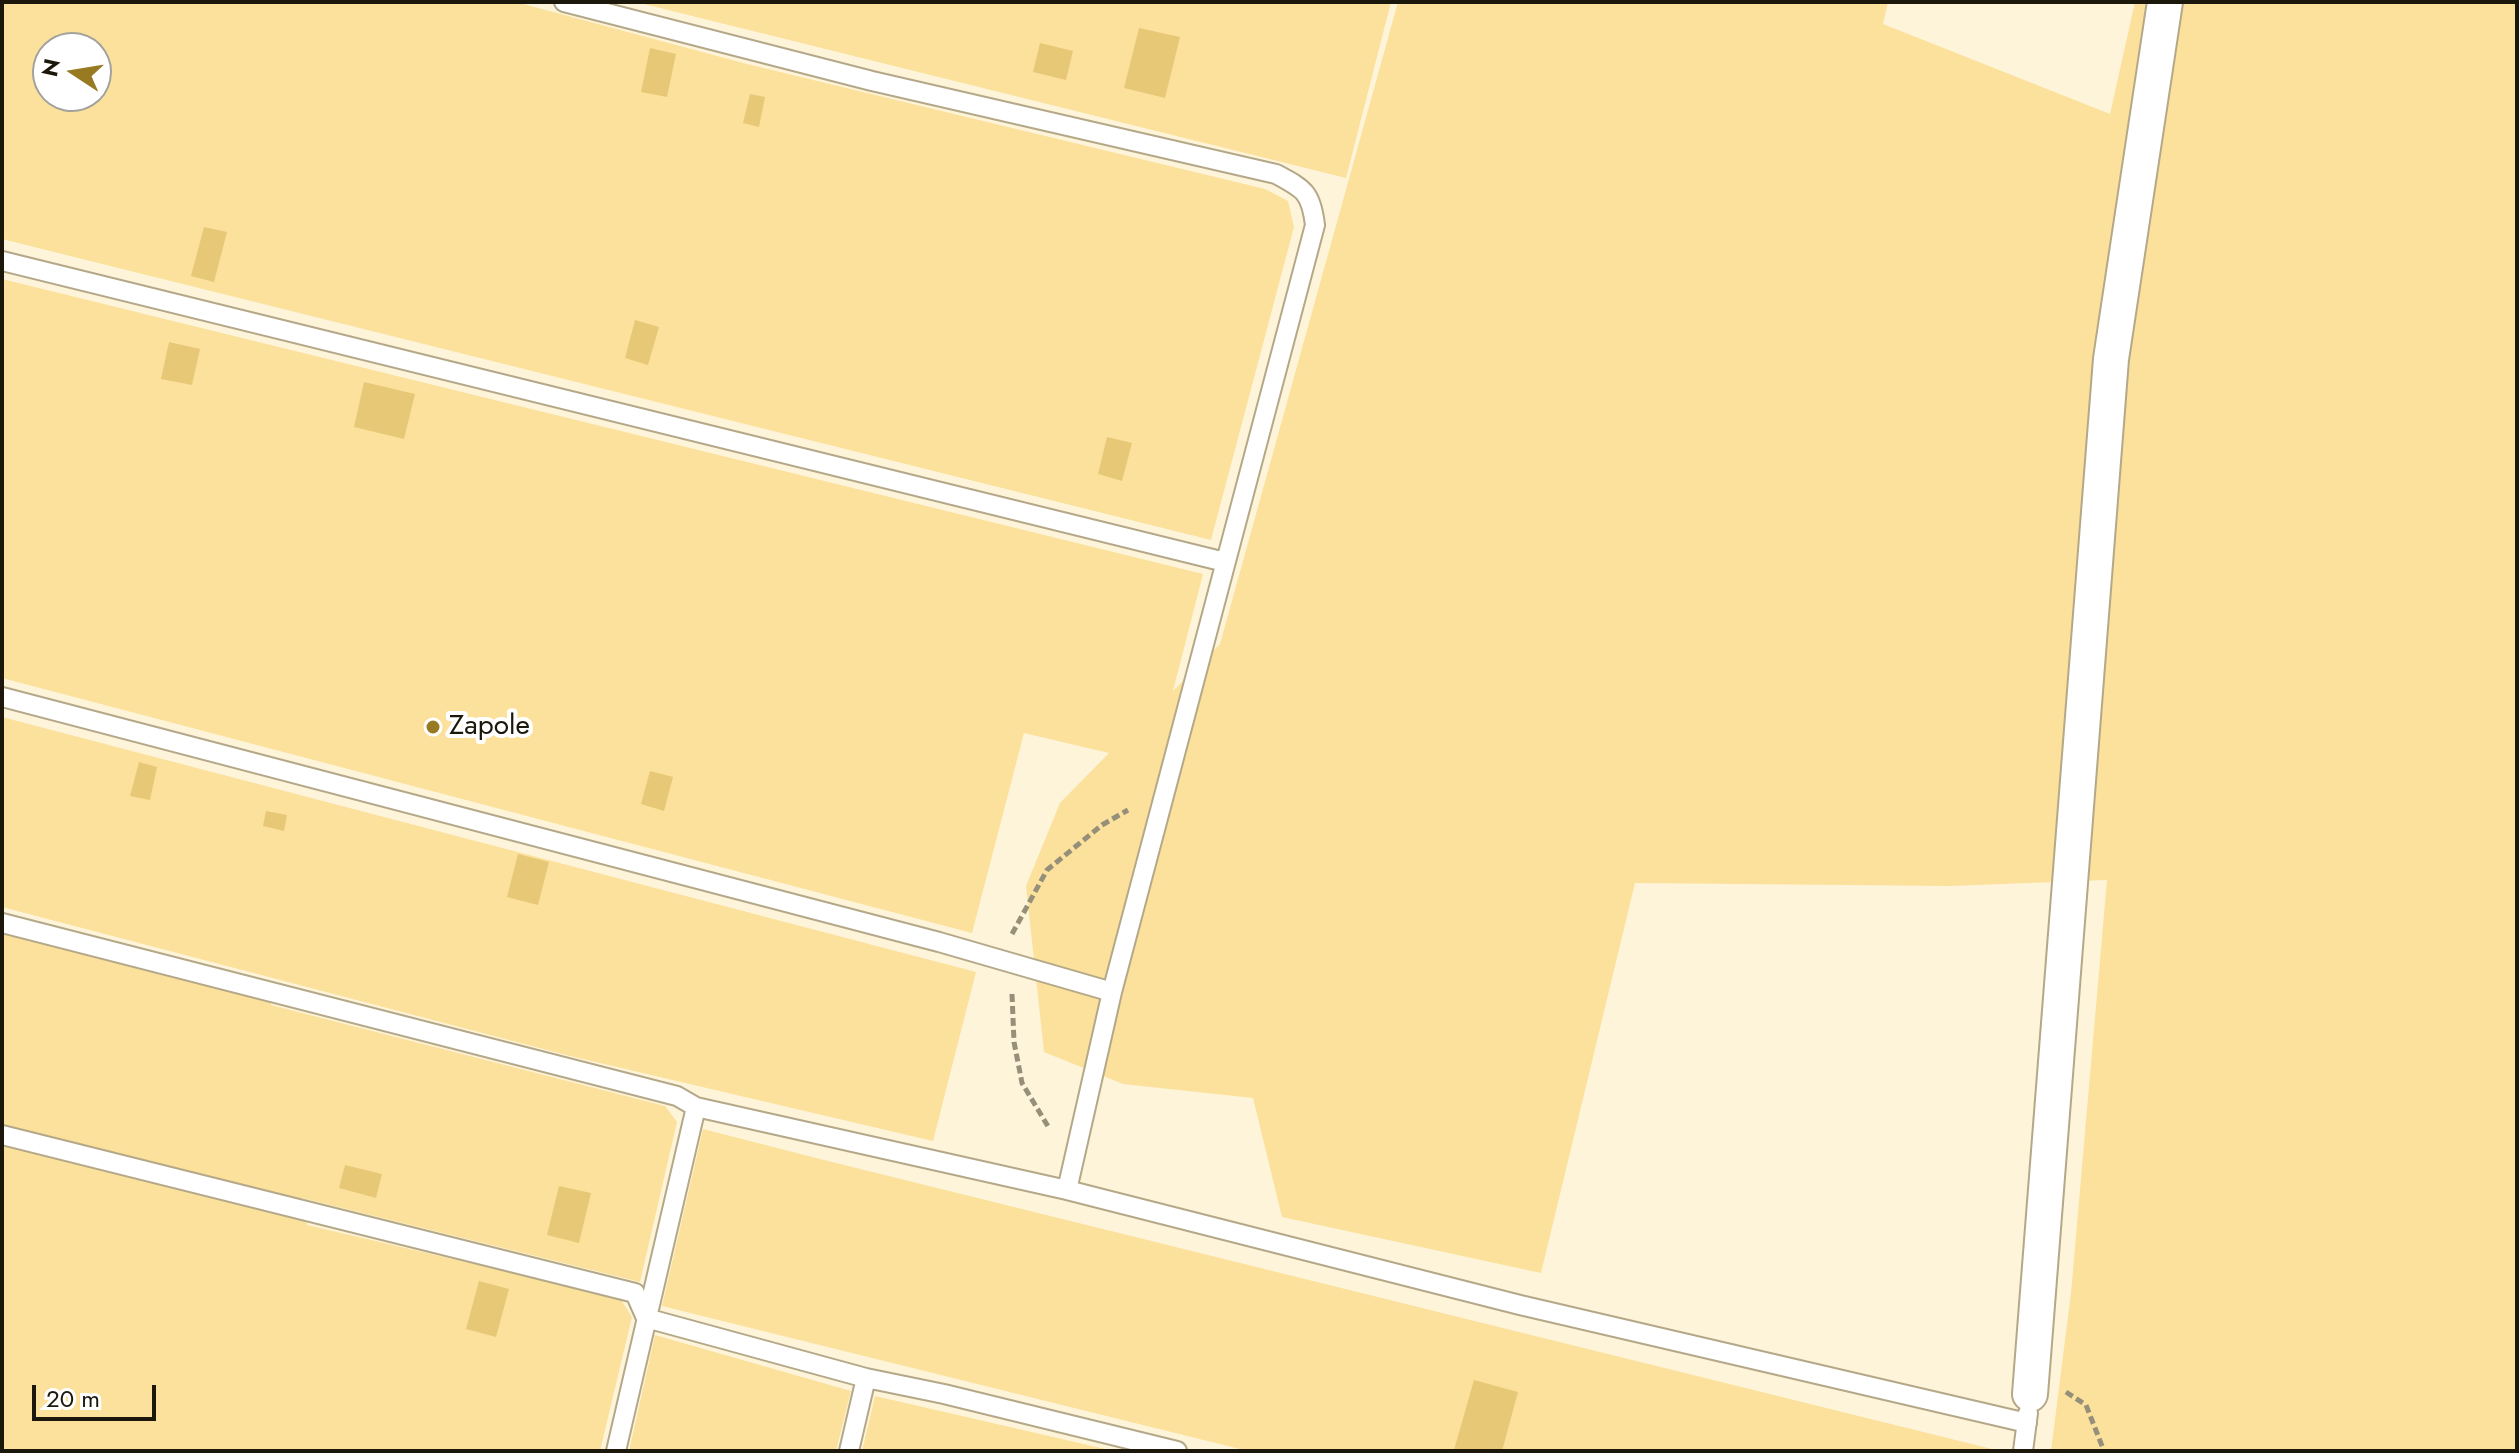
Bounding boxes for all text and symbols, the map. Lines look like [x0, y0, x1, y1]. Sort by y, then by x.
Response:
north arrow [32, 32, 112, 112]
text: N [33, 56, 68, 79]
place label: Zapole [449, 710, 530, 744]
marker: Zapole [424, 718, 442, 736]
scale bar [36, 1369, 160, 1419]
text: 20 m [46, 1381, 100, 1416]

